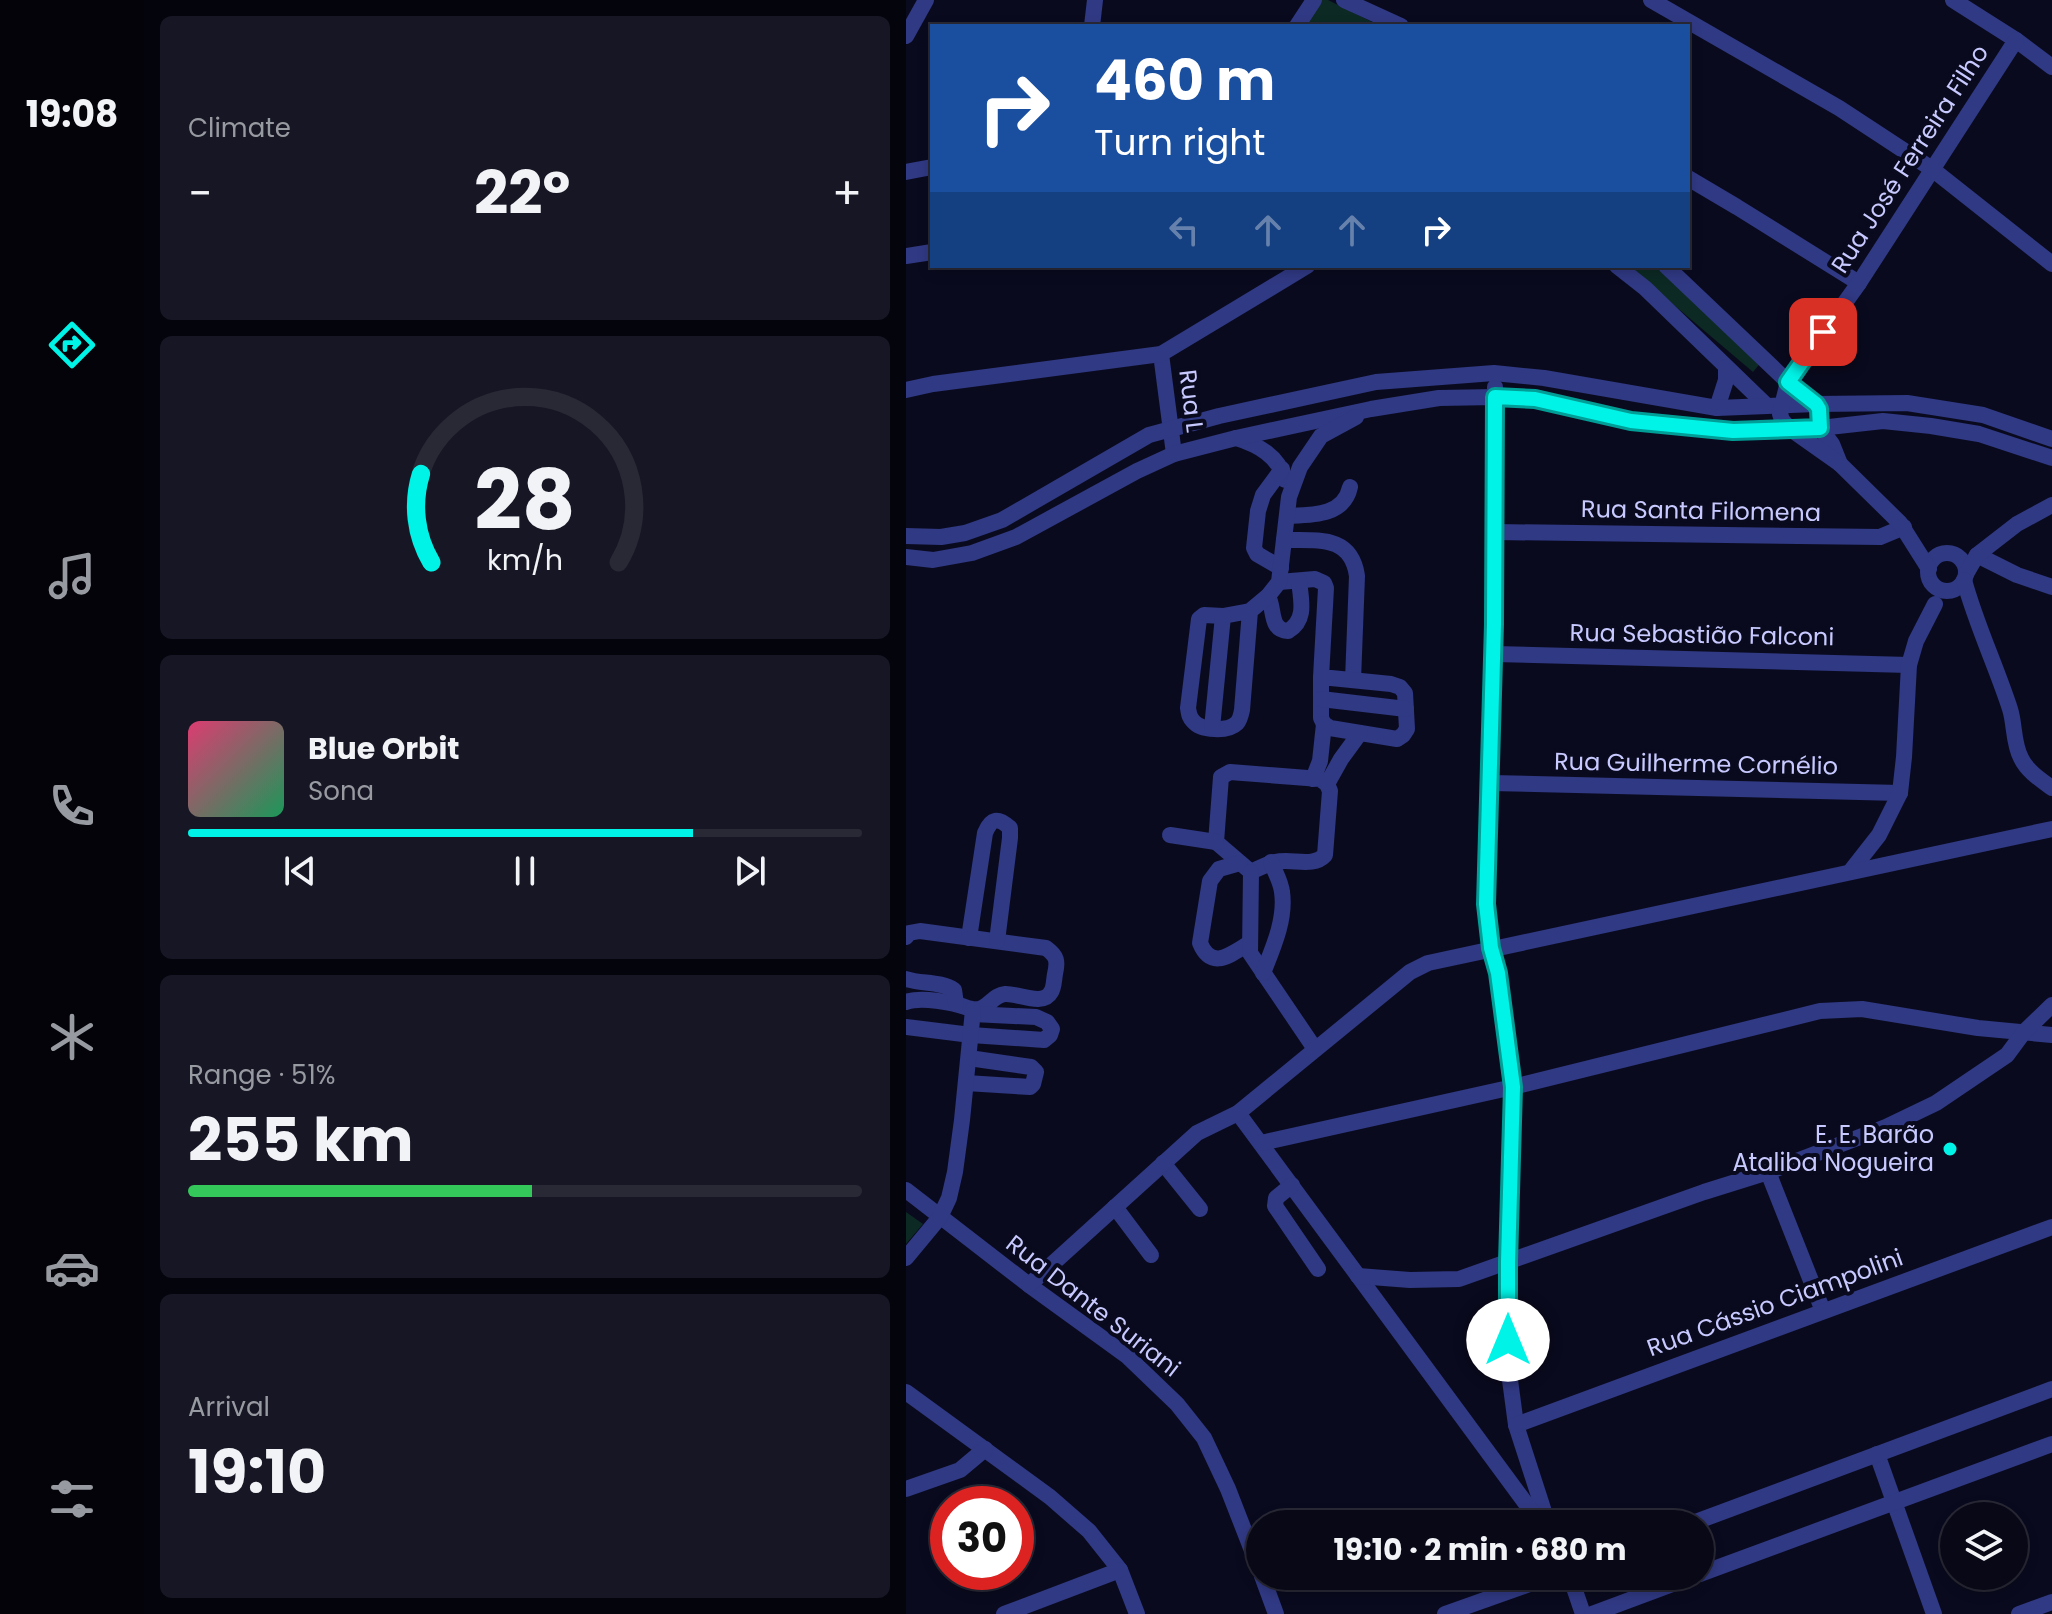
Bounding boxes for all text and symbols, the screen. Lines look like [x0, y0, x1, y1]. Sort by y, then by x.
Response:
street label: Rua José Ferreira Filho [1823, 38, 1996, 279]
text: 460 m [1094, 41, 1275, 120]
icon: right [962, 56, 1066, 160]
text: 19:08 [26, 89, 118, 140]
text: Climate [188, 110, 291, 146]
text: Turn right [1094, 117, 1265, 168]
text: 22° [474, 151, 570, 235]
text: − [188, 163, 212, 224]
text: + [832, 163, 862, 224]
icon: left [1162, 208, 1206, 252]
icon: ahead [1246, 208, 1290, 252]
icon: ahead [1330, 208, 1374, 252]
icon: right [1414, 208, 1458, 252]
pin [1789, 298, 1857, 366]
icon: arrive [1801, 310, 1845, 354]
icon: directions [44, 317, 100, 373]
street label: Rua L [1171, 368, 1212, 434]
text: 28 [474, 442, 576, 558]
street label: Rua Santa Filomena [1581, 492, 1821, 529]
text: km/h [487, 541, 563, 581]
icon: music [44, 548, 100, 604]
street label: Rua Sebastião Falconi [1569, 616, 1835, 653]
text: Blue Orbit [308, 727, 460, 770]
street label: Rua Guilherme Cornélio [1554, 745, 1838, 782]
text: Sona [308, 773, 374, 809]
icon: phone [44, 778, 100, 834]
icon: previous [278, 849, 322, 893]
icon: pause [503, 849, 547, 893]
icon: next [728, 849, 772, 893]
icon: climate [44, 1009, 100, 1065]
text: Range · 51% [188, 1057, 336, 1093]
text: 255 km [188, 1098, 414, 1182]
place label: E. E. Barão Ataliba Nogueira [1732, 1118, 1934, 1179]
marker: E. E. Barão Ataliba Nogueira [1941, 1140, 1959, 1158]
street label: Rua Dante Suriani [999, 1227, 1187, 1384]
icon: car [44, 1240, 100, 1296]
street label: Rua Cássio Ciampolini [1642, 1241, 1907, 1364]
position arrow [1466, 1298, 1550, 1382]
text: Arrival [188, 1389, 270, 1425]
text: 19:10 [188, 1430, 326, 1514]
icon: filters [44, 1471, 100, 1527]
speed limit sign: 30 [930, 1486, 1034, 1590]
map controls [1940, 1502, 2028, 1590]
button: layers [1940, 1502, 2028, 1590]
text: 19:10 · 2 min · 680 m [1333, 1528, 1627, 1571]

